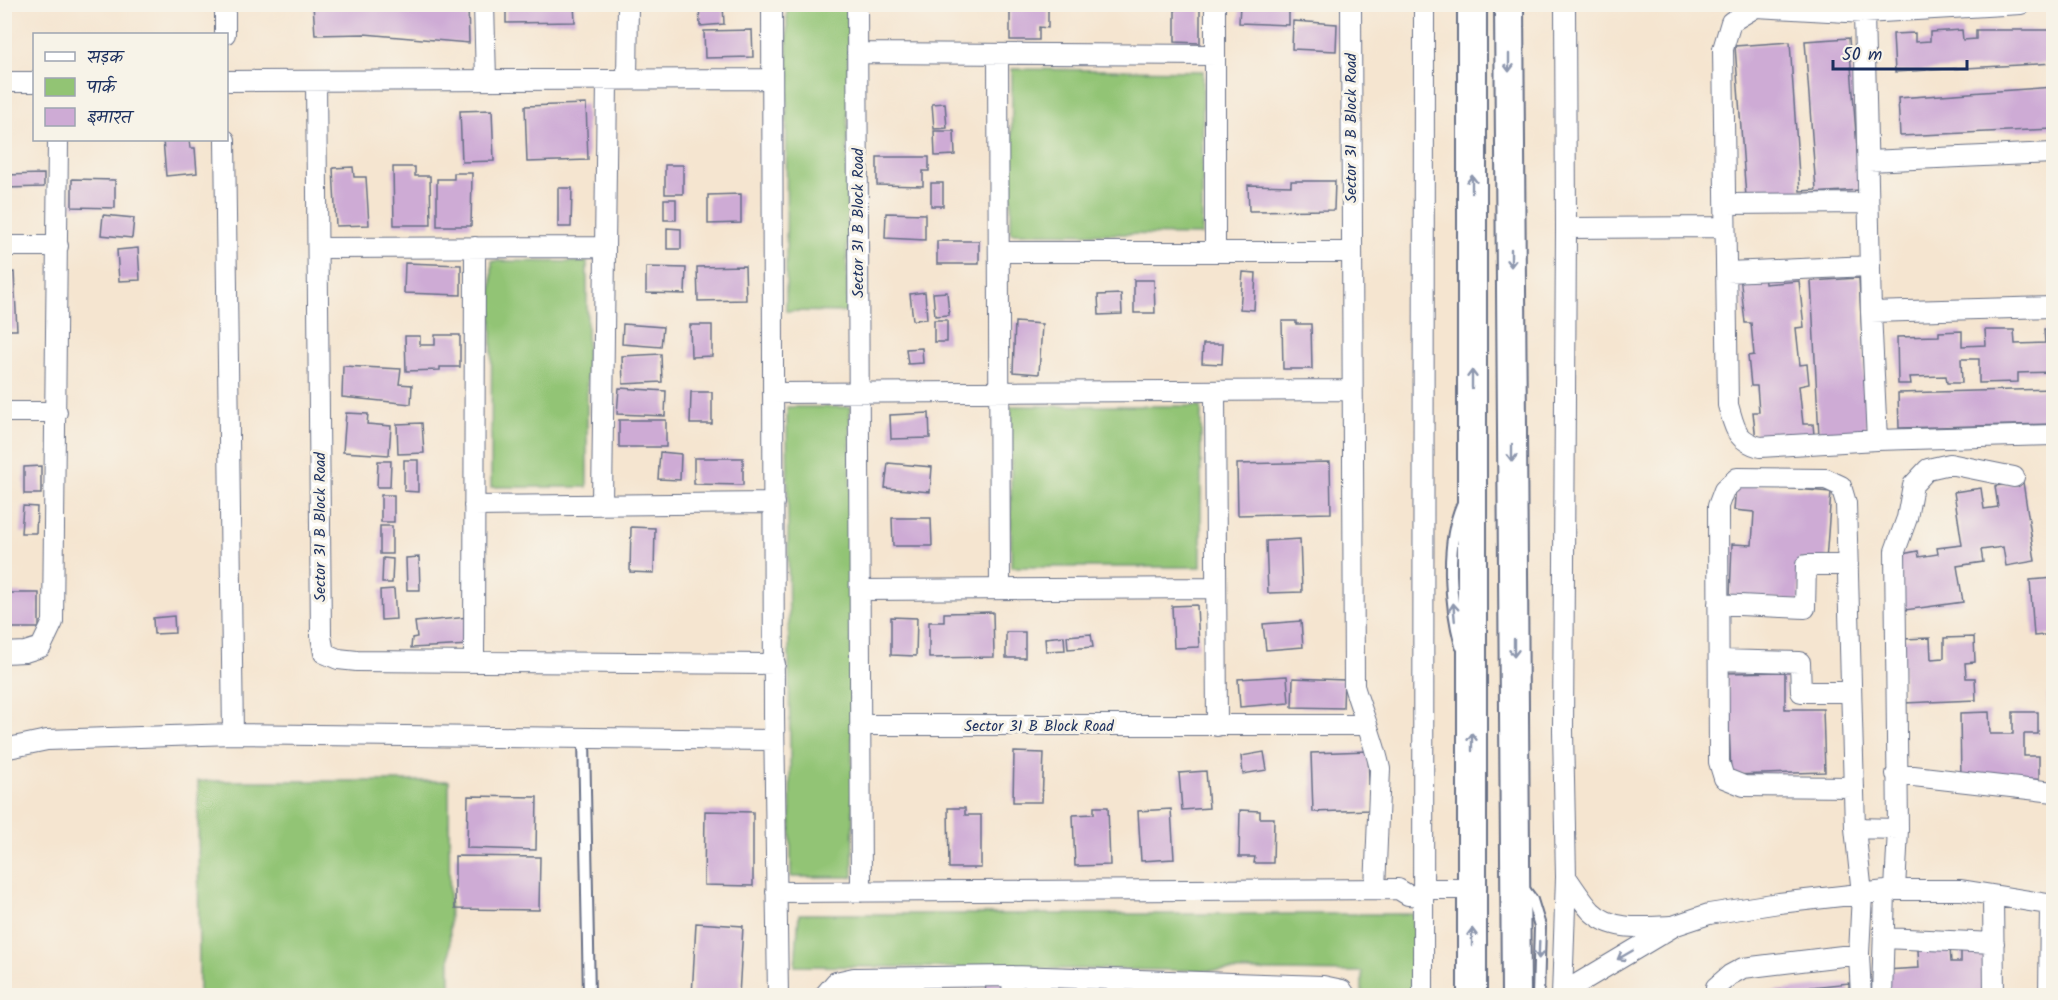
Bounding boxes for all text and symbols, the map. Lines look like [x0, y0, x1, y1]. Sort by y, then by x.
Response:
legend [33, 33, 228, 141]
scale bar [1833, 33, 1966, 71]
text: 50 m [1842, 41, 1882, 70]
text: सड़क [87, 44, 125, 73]
one-way arrow [1503, 52, 1515, 72]
street label: Sector 31 B Block Road [1340, 53, 1364, 203]
text: पार्क [86, 74, 118, 103]
text: इमारत [87, 104, 135, 133]
street label: Sector 31 B Block Road [847, 148, 871, 298]
one-way arrow [1466, 175, 1478, 195]
one-way arrow [1505, 247, 1517, 267]
one-way arrow [1466, 370, 1478, 390]
one-way arrow [1506, 442, 1518, 462]
street label: Sector 31 B Block Road [309, 452, 333, 602]
one-way arrow [1448, 603, 1459, 623]
one-way arrow [1508, 637, 1520, 657]
street label: Sector 31 B Block Road [964, 715, 1114, 739]
one-way arrow [1466, 733, 1478, 753]
one-way arrow [1466, 928, 1478, 948]
one-way arrow [1534, 940, 1545, 960]
one-way arrow [1617, 949, 1634, 961]

